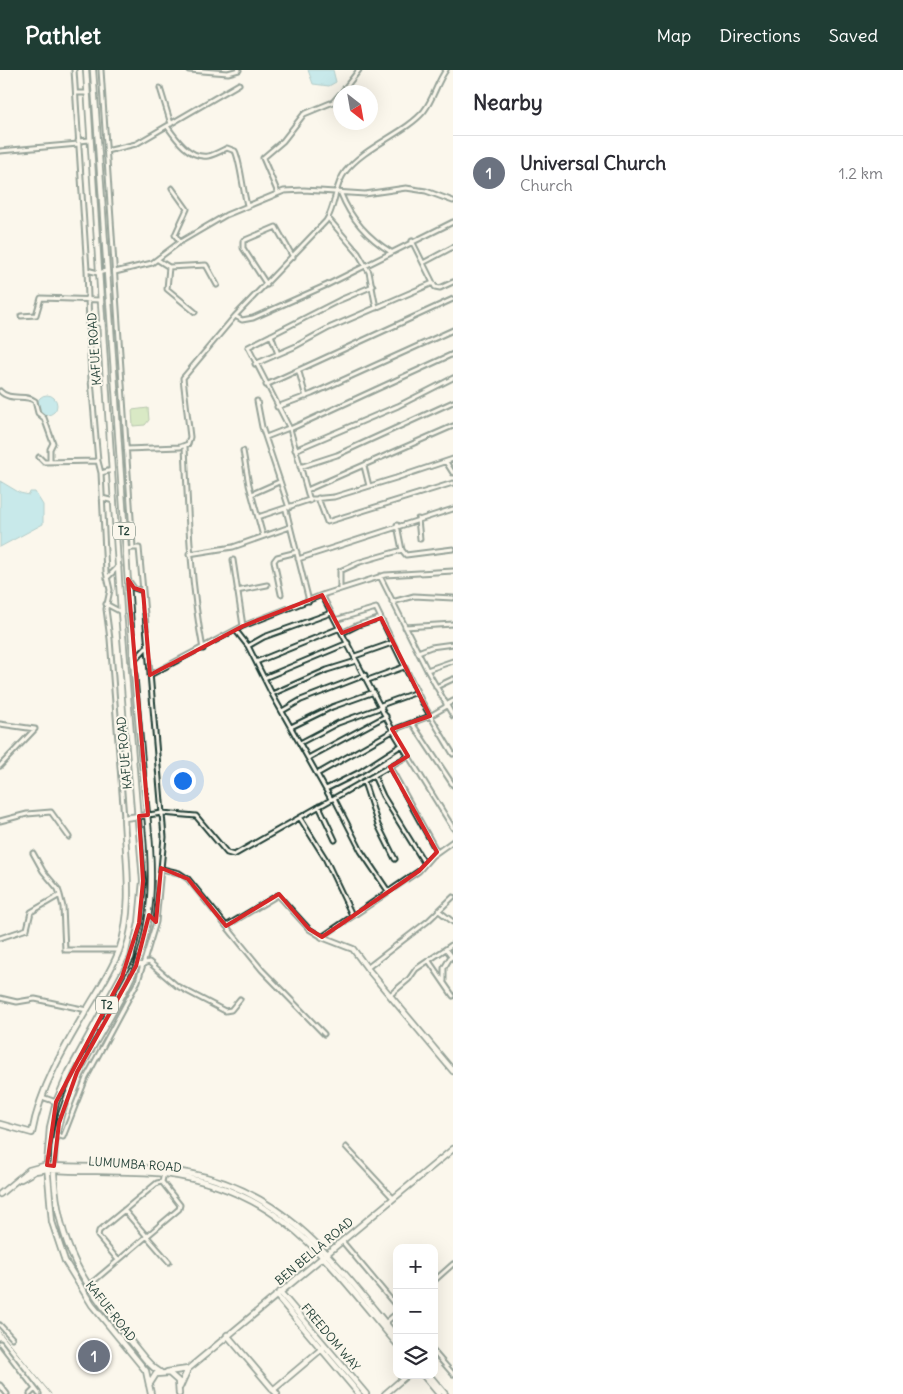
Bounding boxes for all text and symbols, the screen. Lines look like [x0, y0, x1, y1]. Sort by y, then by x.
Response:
text: Pathlet [25, 20, 101, 50]
text: Map [656, 24, 691, 47]
text: Directions [719, 24, 801, 47]
text: Saved [829, 24, 878, 47]
north arrow [333, 85, 378, 130]
text: Nearby [473, 89, 543, 116]
text: Universal Church [520, 151, 666, 175]
text: 1 [486, 163, 492, 183]
text: 1.2 km [839, 163, 883, 183]
text: Church [520, 175, 573, 195]
street label: KAFUE ROAD [84, 312, 104, 386]
road number: T2 [113, 522, 135, 540]
street label: KAFUE ROAD [113, 716, 135, 790]
your location [170, 768, 196, 794]
road number: T2 [96, 996, 118, 1014]
street label: LUMUMBA ROAD [88, 1153, 182, 1175]
street label: BEN BELLA ROAD [272, 1214, 356, 1288]
map controls [393, 1244, 438, 1379]
button: + [393, 1244, 438, 1289]
street label: KAFUE ROAD [83, 1278, 139, 1344]
button: − [393, 1289, 438, 1334]
street label: FREEDOM WAY [298, 1300, 364, 1374]
button: layers [393, 1334, 438, 1379]
pin: 1 [78, 1337, 110, 1375]

